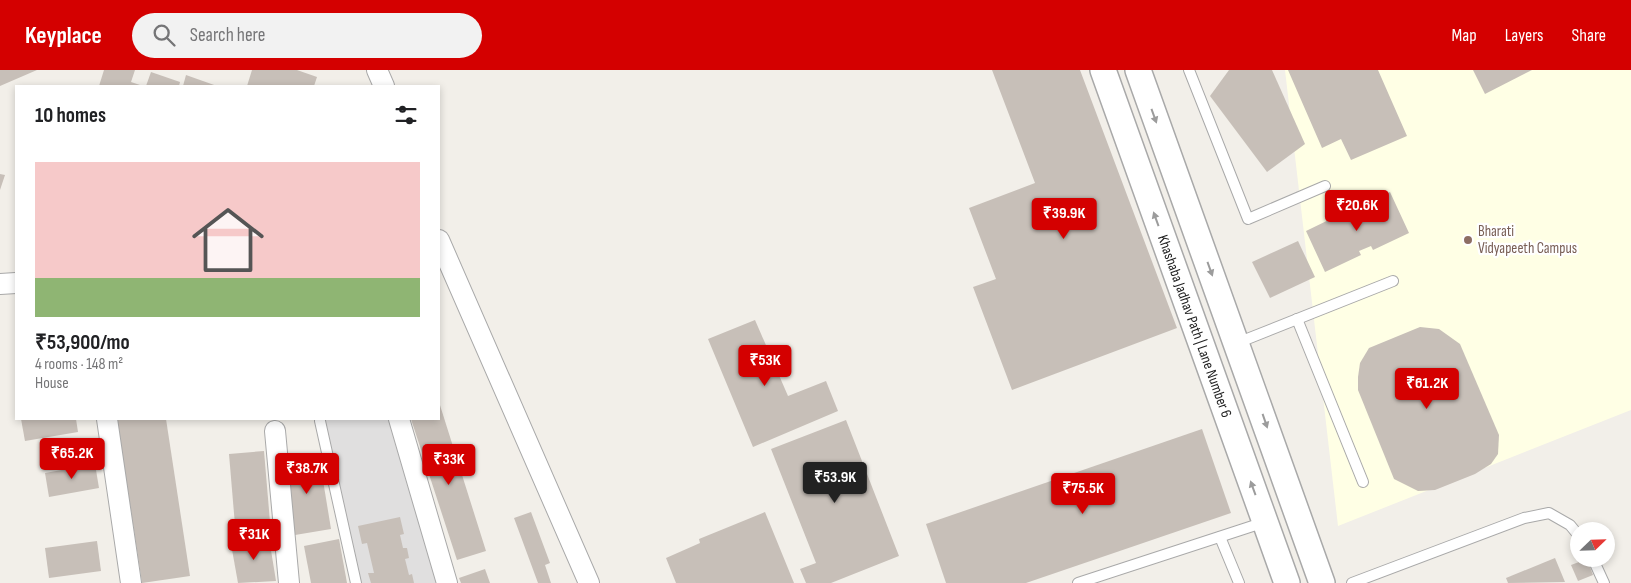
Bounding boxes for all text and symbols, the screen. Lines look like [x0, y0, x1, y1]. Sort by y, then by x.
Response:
search box [132, 13, 482, 58]
text: Keyplace [25, 21, 102, 50]
icon: search [150, 21, 178, 49]
text: Search here [190, 24, 265, 47]
text: Map [1452, 25, 1477, 46]
text: Layers [1505, 25, 1544, 46]
text: Share [1572, 25, 1606, 46]
icon: filters [392, 101, 420, 129]
text: 10 homes [35, 103, 106, 128]
one-way arrow [1150, 109, 1158, 124]
pin: ₹20.6K [1316, 190, 1398, 232]
icon: home [183, 195, 273, 285]
text: ₹20.6K [1336, 196, 1378, 215]
pin: ₹39.9K [1023, 198, 1105, 240]
text: ₹39.9K [1043, 204, 1085, 223]
one-way arrow [1152, 212, 1159, 227]
place label: Bharati Vidyapeeth Campus [1478, 222, 1577, 258]
street label: Khashaba Jadhav Path | Lane Number 6 [1153, 232, 1236, 420]
marker: Bharati Vidyapeeth Campus [1462, 234, 1474, 246]
one-way arrow [1207, 261, 1214, 276]
text: ₹53,900/mo [35, 330, 130, 355]
pin: ₹53K [735, 344, 795, 387]
text: ₹53K [749, 351, 781, 370]
text: 4 rooms · 148 m² [35, 355, 123, 374]
pin: ₹61.2K [1386, 368, 1468, 410]
text: House [35, 374, 69, 393]
text: ₹61.2K [1406, 374, 1448, 393]
one-way arrow [1262, 414, 1269, 429]
pin: ₹65.2K [31, 438, 113, 480]
text: ₹65.2K [51, 444, 93, 463]
pin: ₹33K [419, 444, 479, 486]
text: ₹33K [433, 450, 465, 469]
pin: ₹38.7K [266, 452, 348, 495]
text: ₹38.7K [286, 459, 328, 478]
pin: ₹53.9K [794, 462, 876, 504]
text: ₹53.9K [814, 468, 856, 487]
pin: ₹75.5K [1042, 472, 1124, 515]
text: ₹75.5K [1062, 479, 1104, 498]
one-way arrow [1249, 480, 1256, 495]
pin: ₹31K [224, 518, 284, 561]
north arrow [1570, 522, 1615, 568]
map controls [1570, 522, 1615, 567]
text: ₹31K [239, 525, 269, 544]

